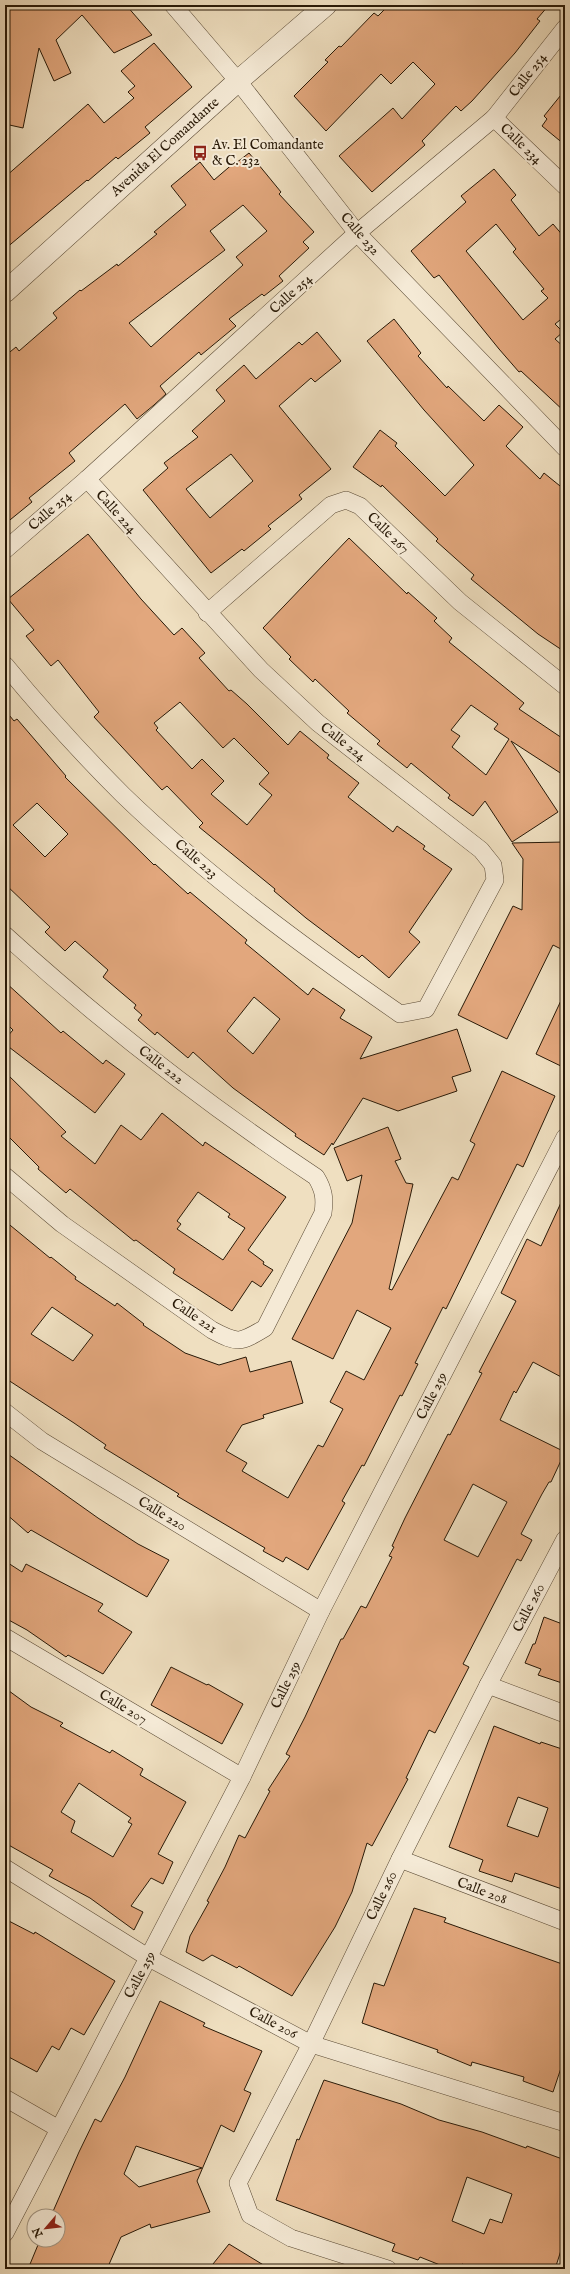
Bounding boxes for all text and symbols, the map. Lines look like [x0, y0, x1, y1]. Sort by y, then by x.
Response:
street label: Calle 254 [505, 49, 551, 101]
street label: Avenida El Comandante [106, 93, 223, 201]
street label: Calle 234 [496, 120, 546, 169]
place label: Av. El Comandante & C. 232 [211, 136, 324, 170]
bus stop icon: Av. El Comandante & C. 232 [191, 144, 209, 162]
street label: Calle 232 [336, 209, 384, 260]
street label: Calle 254 [266, 270, 316, 318]
street label: Calle 224 [92, 486, 141, 538]
street label: Calle 254 [25, 487, 75, 535]
street label: Calle 267 [363, 508, 413, 558]
street label: Calle 224 [317, 719, 370, 766]
street label: Calle 223 [171, 835, 221, 883]
street label: Calle 222 [135, 1042, 188, 1089]
street label: Calle 221 [168, 1294, 220, 1338]
street label: Calle 259 [412, 1369, 452, 1423]
street label: Calle 220 [135, 1493, 190, 1535]
street label: Calle 260 [509, 1580, 549, 1635]
street label: Calle 259 [267, 1658, 305, 1712]
street label: Calle 207 [96, 1686, 150, 1728]
street label: Calle 260 [362, 1868, 402, 1924]
street label: Calle 208 [454, 1873, 510, 1909]
street label: Calle 259 [120, 1948, 160, 2002]
street label: Calle 206 [246, 2003, 301, 2044]
north arrow [26, 2208, 66, 2248]
text: N [29, 2224, 47, 2241]

